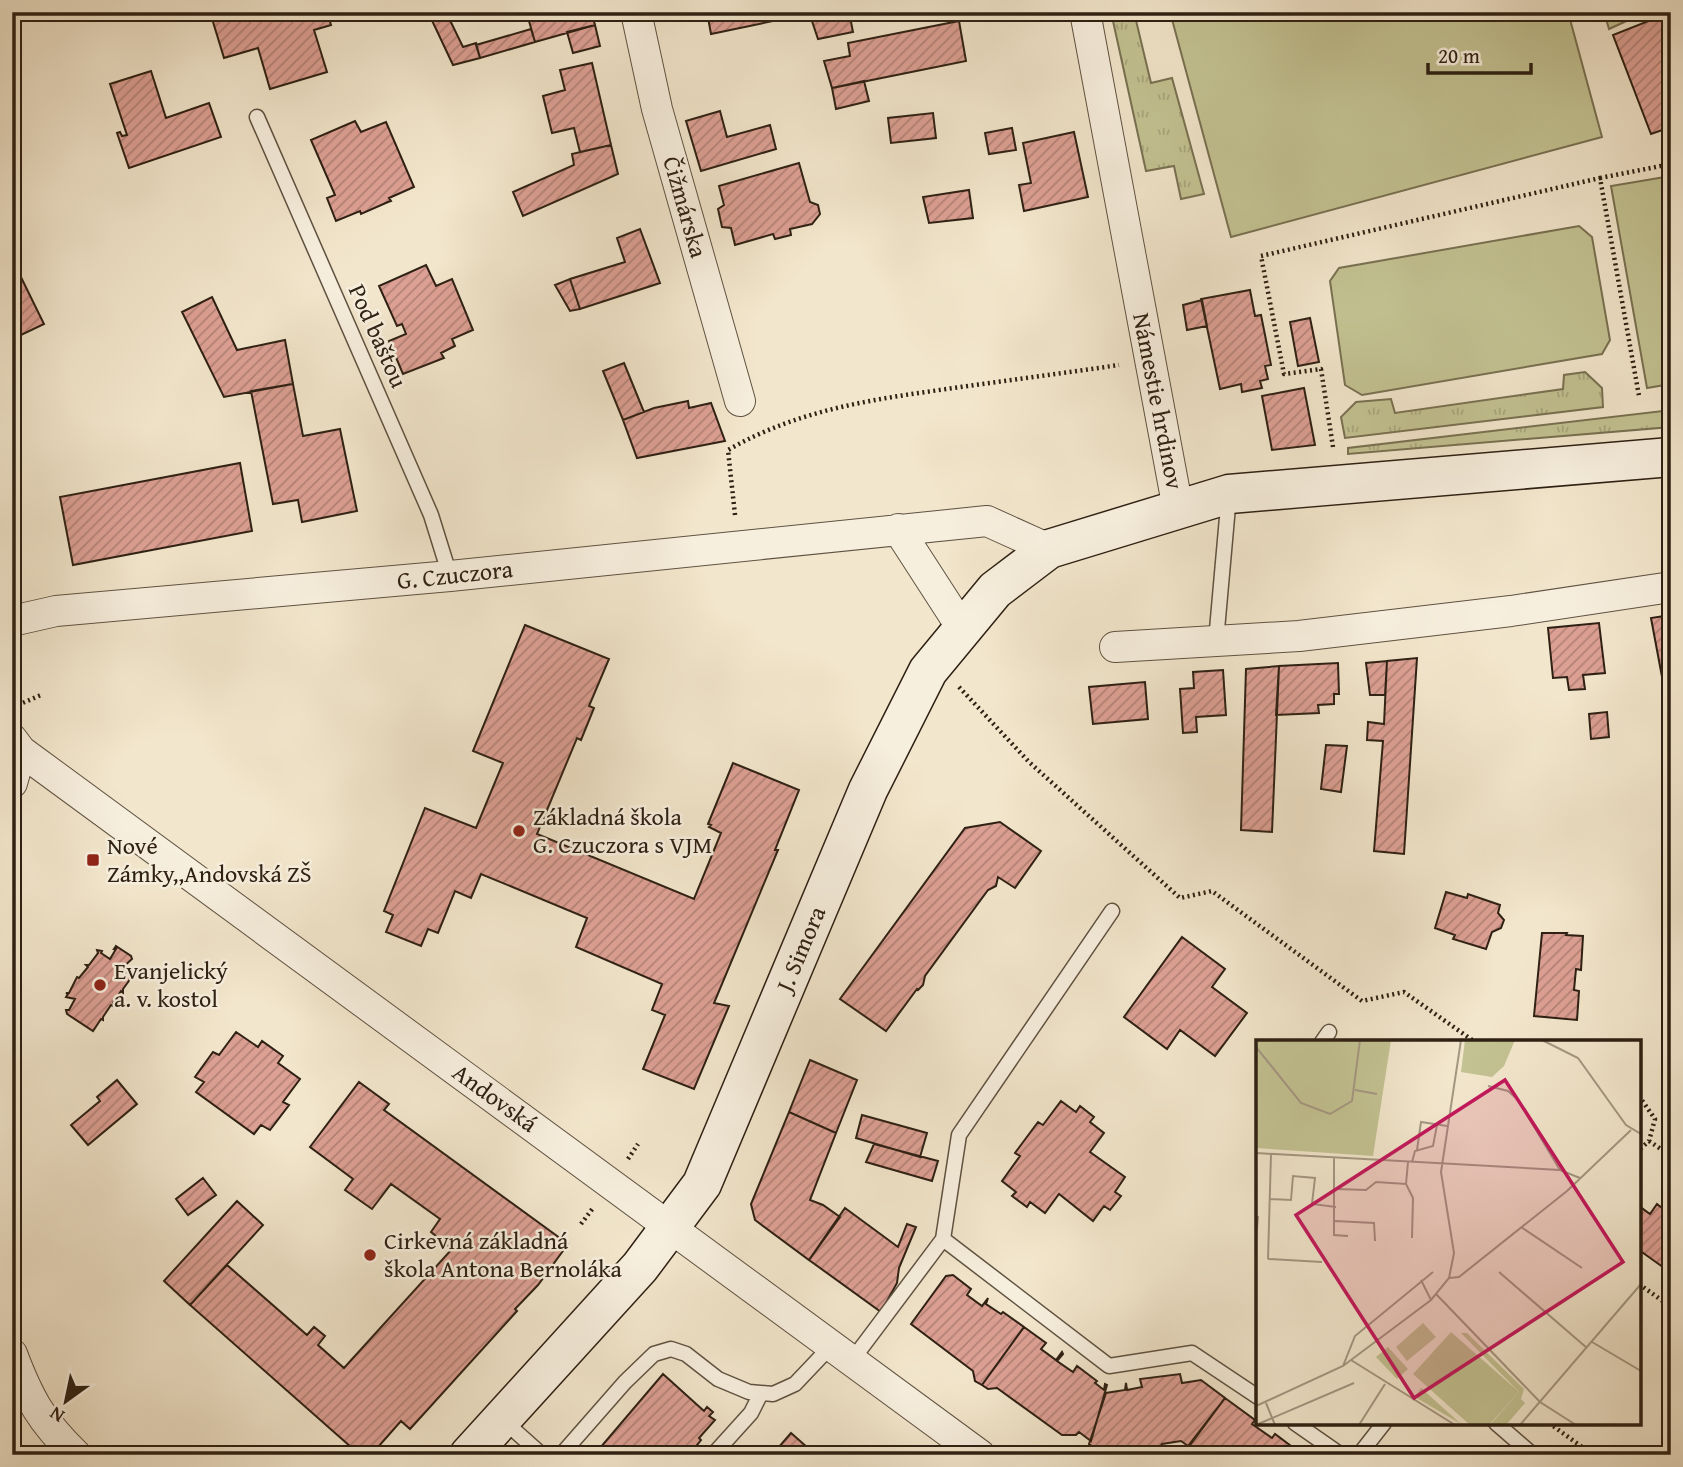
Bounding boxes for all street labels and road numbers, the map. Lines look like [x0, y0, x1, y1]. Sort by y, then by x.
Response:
street label: Čižmárska [654, 152, 717, 262]
street label: Pod baštou [340, 278, 417, 393]
street label: Námestie hrdinov [1124, 310, 1193, 492]
street label: G. Czuczora [395, 551, 515, 598]
street label: J. Simora [766, 900, 834, 1000]
street label: Andovská [446, 1055, 546, 1141]

